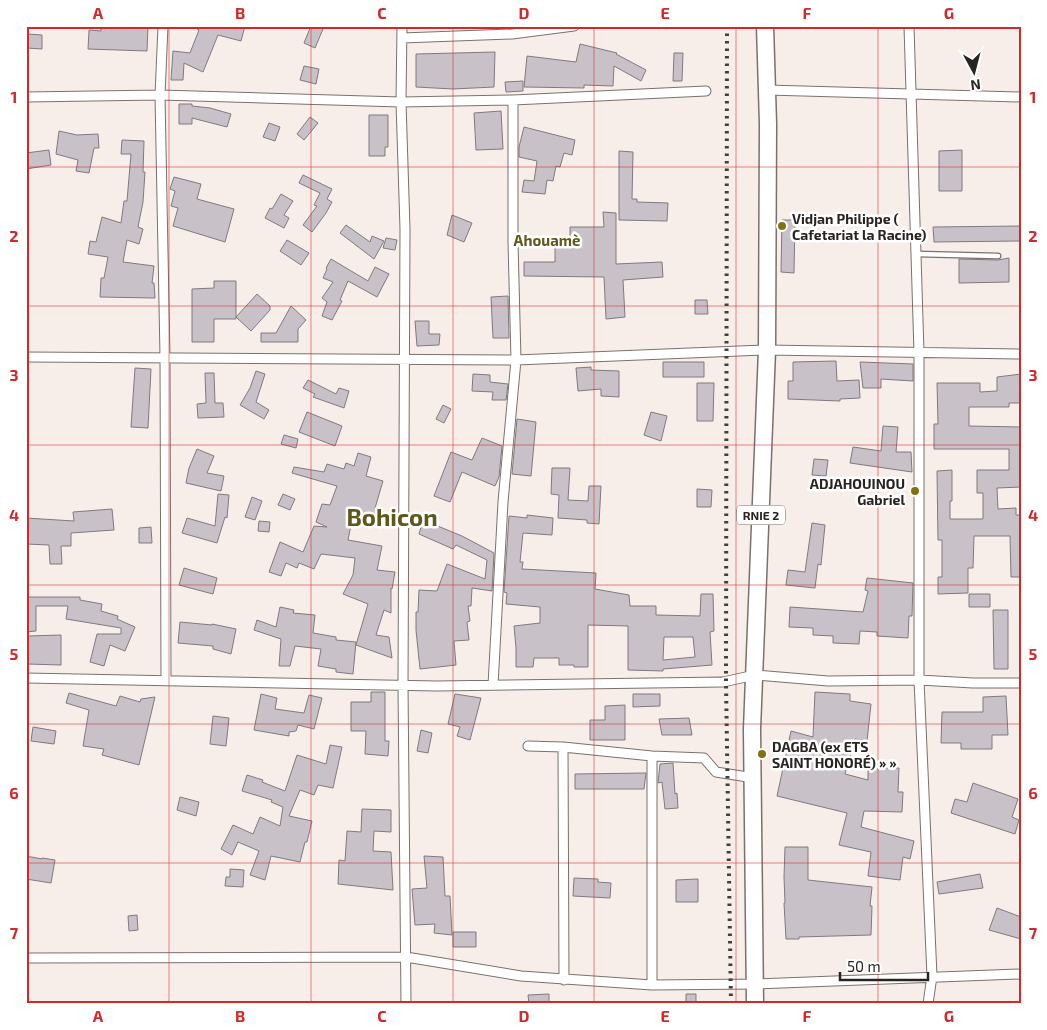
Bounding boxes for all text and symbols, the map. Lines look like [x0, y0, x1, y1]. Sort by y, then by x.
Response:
text: A [93, 3, 104, 22]
text: B [235, 3, 245, 22]
text: C [377, 3, 387, 22]
text: D [519, 3, 530, 22]
text: E [660, 3, 670, 22]
text: F [803, 3, 812, 22]
text: G [944, 3, 954, 22]
north arrow [950, 48, 1000, 98]
text: N [970, 76, 982, 94]
text: 1 [11, 87, 17, 106]
text: 1 [1030, 87, 1036, 106]
place label: Vidjan Philippe ( Cafetariat la Racine) [792, 210, 926, 243]
marker: Vidjan Philippe ( Cafetariat la Racine) [776, 220, 788, 232]
text: 2 [9, 226, 19, 245]
text: 2 [1028, 226, 1038, 245]
district label: Ahouamè [514, 231, 580, 249]
text: 3 [9, 365, 19, 384]
text: 3 [1028, 365, 1038, 384]
place label: ADJAHOUINOU Gabriel [810, 475, 905, 508]
marker: ADJAHOUINOU Gabriel [909, 485, 921, 497]
district label: Bohicon [346, 502, 438, 531]
text: 4 [9, 505, 19, 524]
text: 4 [1028, 505, 1038, 524]
road number: RNIE 2 [737, 506, 785, 524]
text: 5 [10, 644, 19, 663]
text: 5 [1029, 644, 1038, 663]
place label: DAGBA (ex ETS SAINT HONORÉ) » » [772, 738, 897, 771]
marker: DAGBA (ex ETS SAINT HONORÉ) » » [756, 748, 768, 760]
text: 6 [9, 783, 19, 802]
text: 6 [1028, 783, 1038, 802]
text: 7 [10, 923, 19, 942]
text: 7 [1029, 923, 1038, 942]
scale bar [840, 950, 927, 982]
text: 50 m [847, 957, 881, 975]
text: A [93, 1006, 104, 1025]
text: B [235, 1006, 245, 1025]
text: C [377, 1006, 387, 1025]
text: D [519, 1006, 530, 1025]
text: E [660, 1006, 670, 1025]
text: F [803, 1006, 812, 1025]
text: G [944, 1006, 954, 1025]

